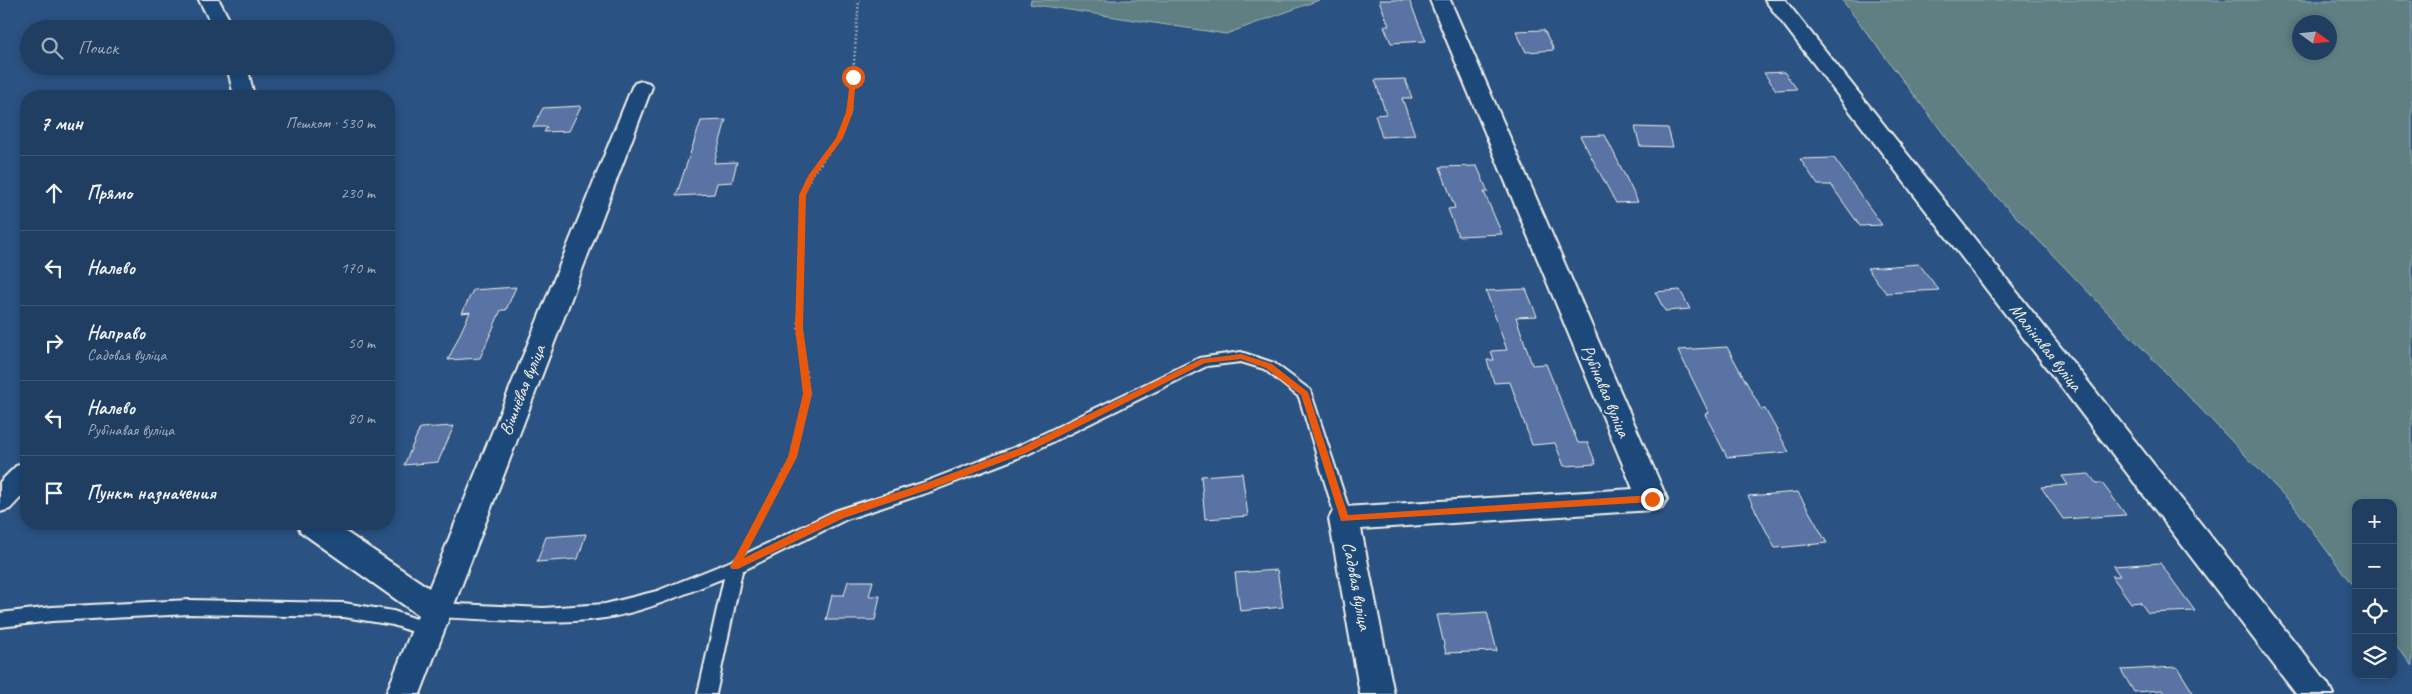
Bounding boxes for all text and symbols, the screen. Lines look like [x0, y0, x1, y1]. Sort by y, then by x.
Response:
north arrow [2292, 15, 2337, 60]
search box [20, 20, 395, 75]
icon: search [38, 34, 66, 62]
text: Поиск [78, 36, 118, 60]
route start [842, 66, 865, 89]
text: 7 мин [40, 110, 83, 136]
text: Пешком · 530 m [286, 113, 375, 133]
icon: ahead [40, 179, 68, 207]
text: Прямо [87, 181, 132, 205]
text: 230 m [341, 183, 375, 203]
icon: left [40, 254, 68, 282]
text: Налево [87, 256, 135, 280]
text: 170 m [341, 258, 375, 278]
street label: Малінавая вуліца [2005, 299, 2088, 396]
text: Направо [87, 321, 145, 345]
icon: right [40, 329, 68, 357]
text: 50 m [348, 333, 375, 353]
street label: Вішнёвая вуліца [494, 341, 551, 438]
street label: Рубінавая вуліца [1577, 341, 1636, 442]
text: Садовая вуліца [87, 345, 166, 365]
text: Налево [87, 396, 135, 420]
icon: left [40, 404, 68, 432]
text: 80 m [348, 408, 375, 428]
text: Рубінавая вуліца [87, 420, 174, 440]
icon: arrive [40, 479, 68, 507]
text: Пункт назначения [87, 481, 216, 505]
route end [1641, 488, 1664, 511]
map controls [2352, 499, 2397, 679]
button: + [2352, 499, 2397, 544]
street label: Садовая вуліца [1338, 540, 1377, 633]
button: − [2352, 544, 2397, 589]
button: locate [2352, 589, 2397, 634]
button: layers [2352, 634, 2397, 679]

